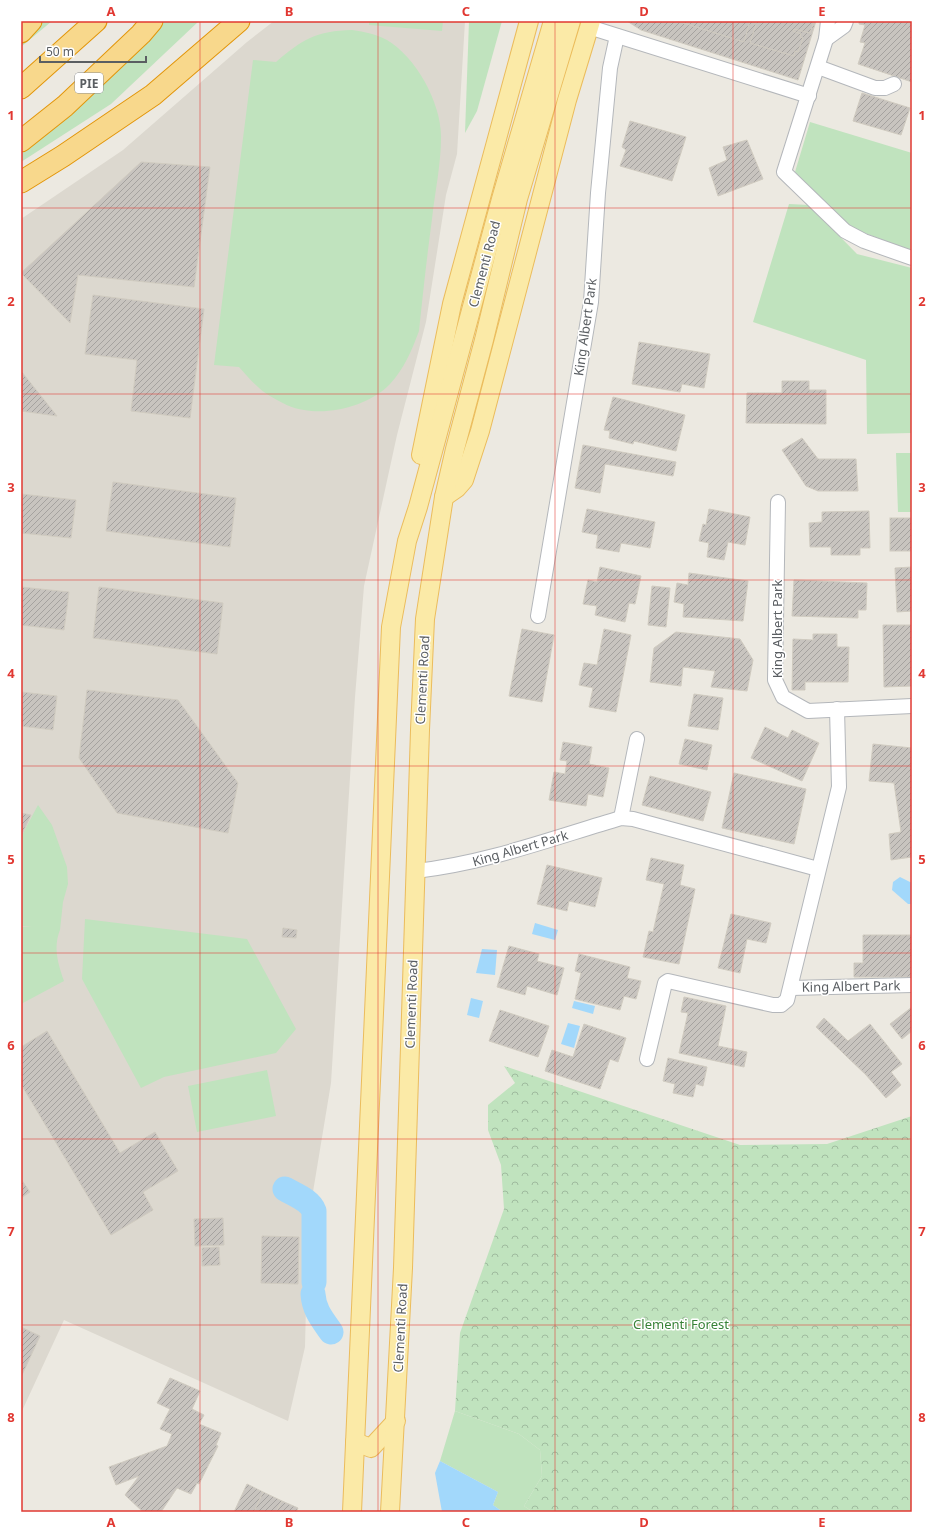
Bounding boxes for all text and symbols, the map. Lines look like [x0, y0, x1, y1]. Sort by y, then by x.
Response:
text: A [107, 2, 116, 20]
text: B [285, 2, 293, 20]
text: C [462, 2, 470, 20]
text: D [639, 2, 649, 20]
text: E [818, 2, 826, 20]
scale bar [40, 38, 146, 64]
text: 50 m [46, 43, 74, 60]
road number: PIE [75, 73, 103, 93]
text: 1 [7, 106, 15, 124]
text: 1 [918, 106, 926, 124]
street label: Clementi Road [464, 219, 504, 309]
street label: King Albert Park [569, 277, 601, 377]
text: 2 [7, 292, 15, 310]
text: 2 [918, 292, 926, 310]
text: 3 [7, 478, 15, 496]
text: 3 [918, 478, 926, 496]
street label: King Albert Park [768, 580, 786, 678]
street label: Clementi Road [411, 635, 433, 725]
text: 4 [7, 664, 15, 682]
text: 4 [918, 664, 926, 682]
street label: King Albert Park [470, 826, 570, 870]
text: 5 [7, 850, 15, 868]
text: 5 [918, 850, 926, 868]
street label: Clementi Road [400, 959, 422, 1049]
street label: King Albert Park [801, 976, 901, 996]
text: 6 [7, 1036, 15, 1054]
text: 6 [918, 1036, 926, 1054]
text: 7 [7, 1222, 15, 1240]
text: 7 [918, 1222, 926, 1240]
street label: Clementi Road [389, 1283, 411, 1373]
park label: Clementi Forest [633, 1315, 729, 1333]
text: 8 [7, 1408, 15, 1426]
text: 8 [918, 1408, 926, 1426]
text: A [107, 1513, 116, 1531]
text: B [285, 1513, 293, 1531]
text: C [462, 1513, 470, 1531]
text: D [639, 1513, 649, 1531]
text: E [818, 1513, 826, 1531]

